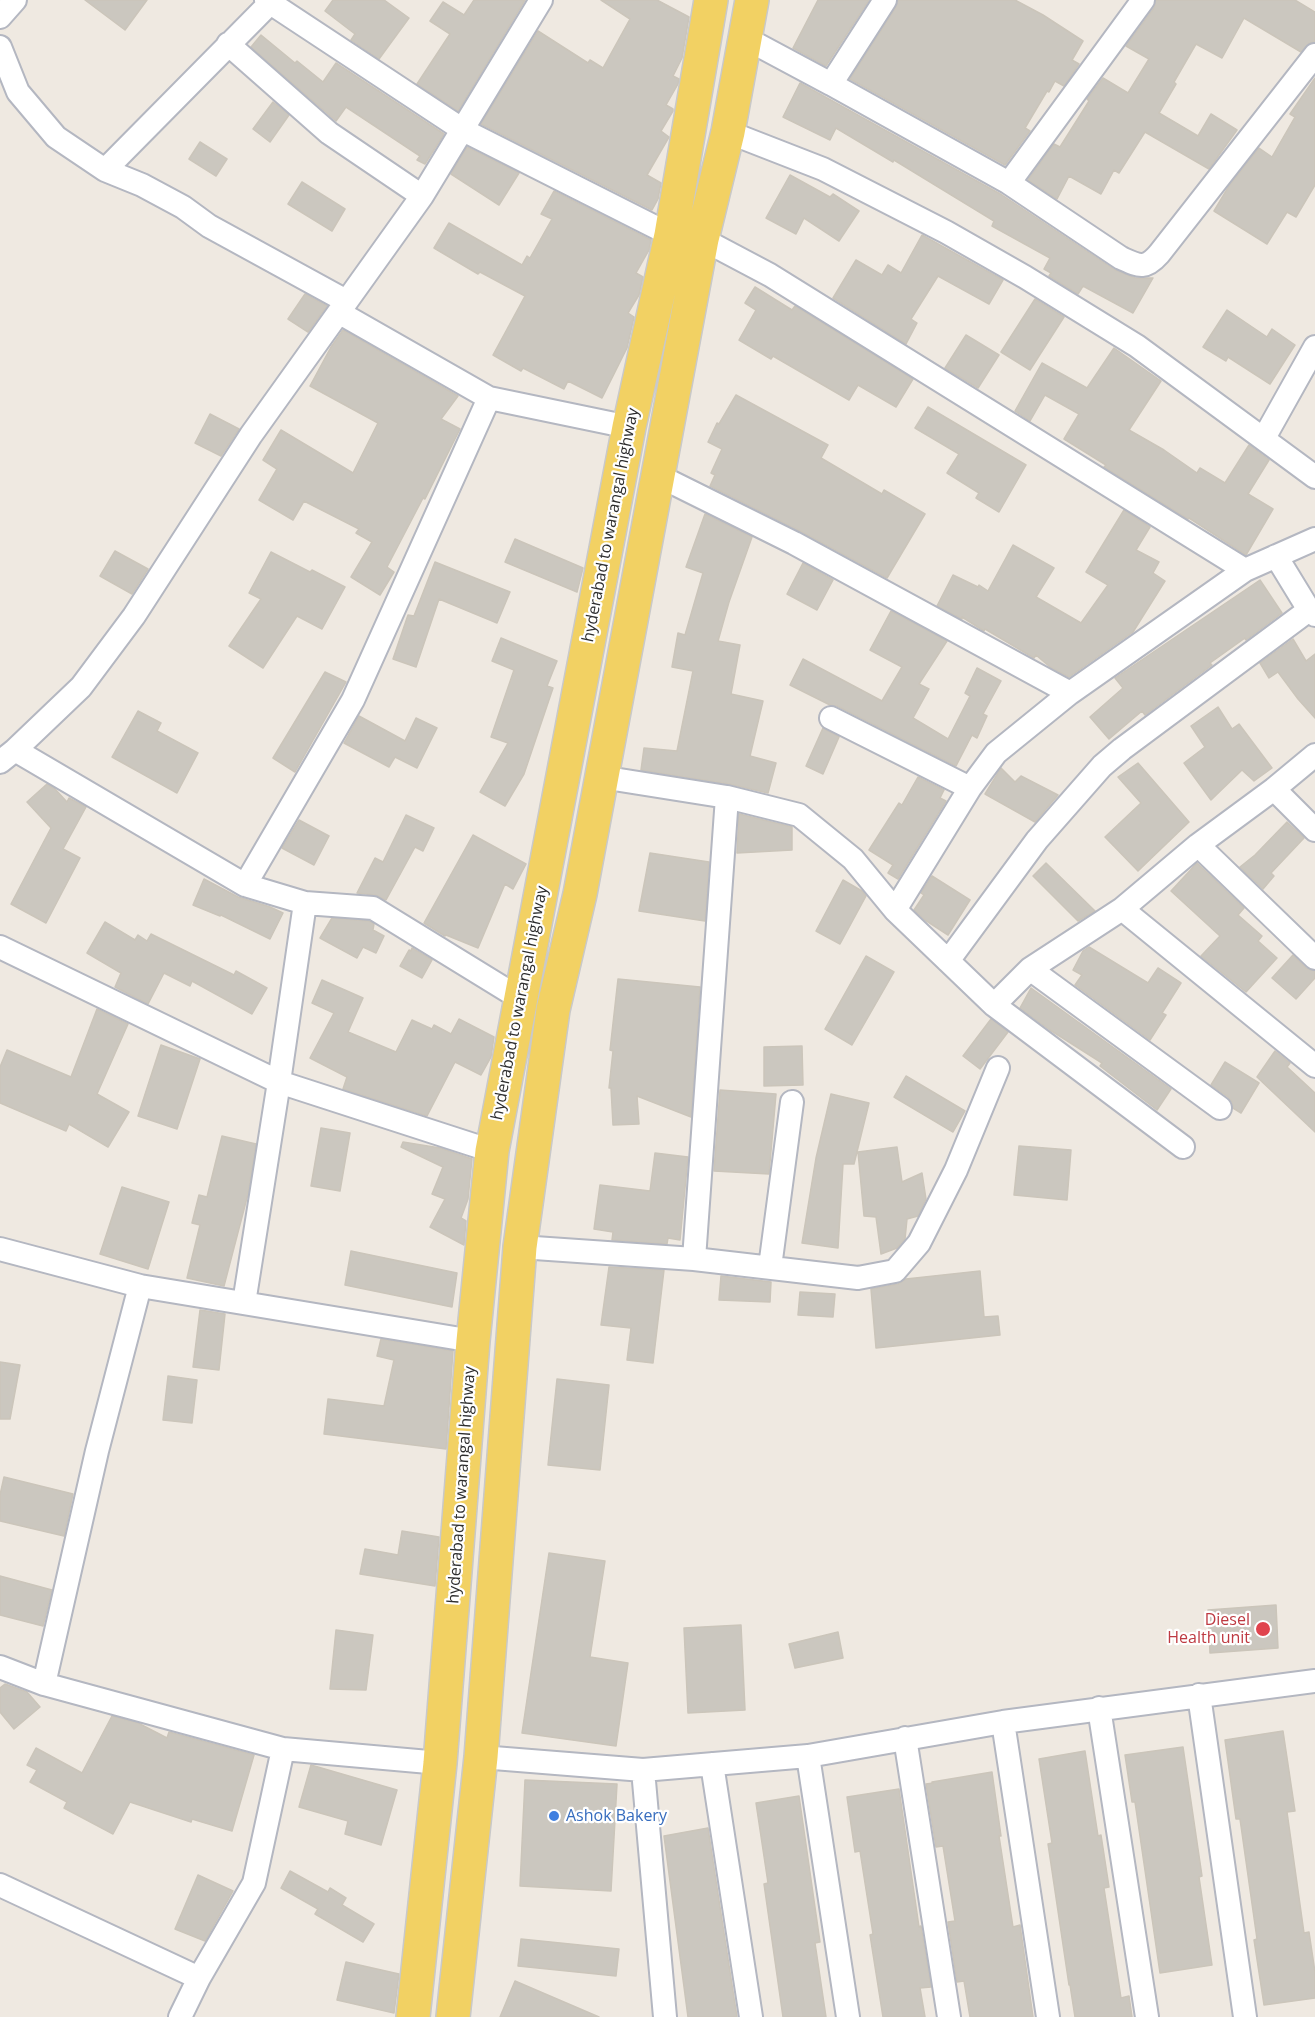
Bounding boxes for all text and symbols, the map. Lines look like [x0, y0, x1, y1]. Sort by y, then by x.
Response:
street label: hyderabad to warangal highway [579, 406, 643, 644]
street label: hyderabad to warangal highway [488, 884, 552, 1122]
street label: hyderabad to warangal highway [444, 1366, 480, 1604]
place label: Diesel Health unit [1167, 1610, 1250, 1648]
marker: Diesel Health unit [1254, 1620, 1272, 1638]
place label: Ashok Bakery [566, 1806, 667, 1826]
marker: Ashok Bakery [547, 1809, 561, 1823]

